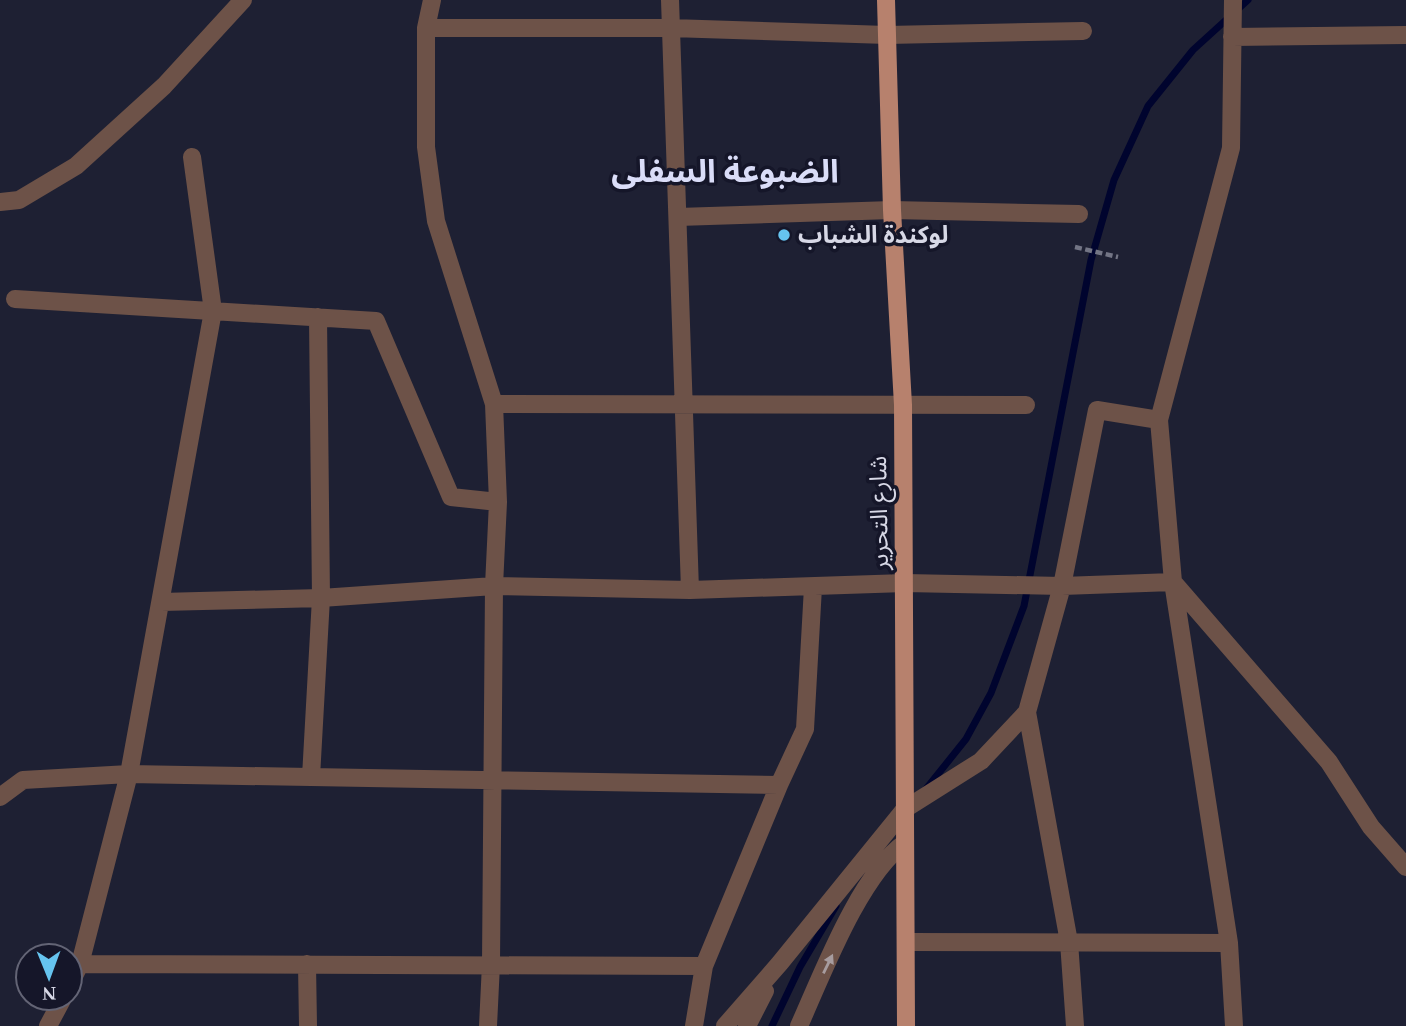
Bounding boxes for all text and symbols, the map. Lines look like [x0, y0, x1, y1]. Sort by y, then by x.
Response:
district label: الضبوعة السفلى [611, 153, 839, 189]
place label: لوكندة الشباب [798, 222, 948, 250]
marker: لوكندة الشباب [776, 227, 792, 243]
street label: شارع التحرير [865, 455, 897, 571]
north arrow [14, 942, 84, 1012]
one-way arrow [822, 954, 833, 974]
text: N [42, 983, 56, 1004]

